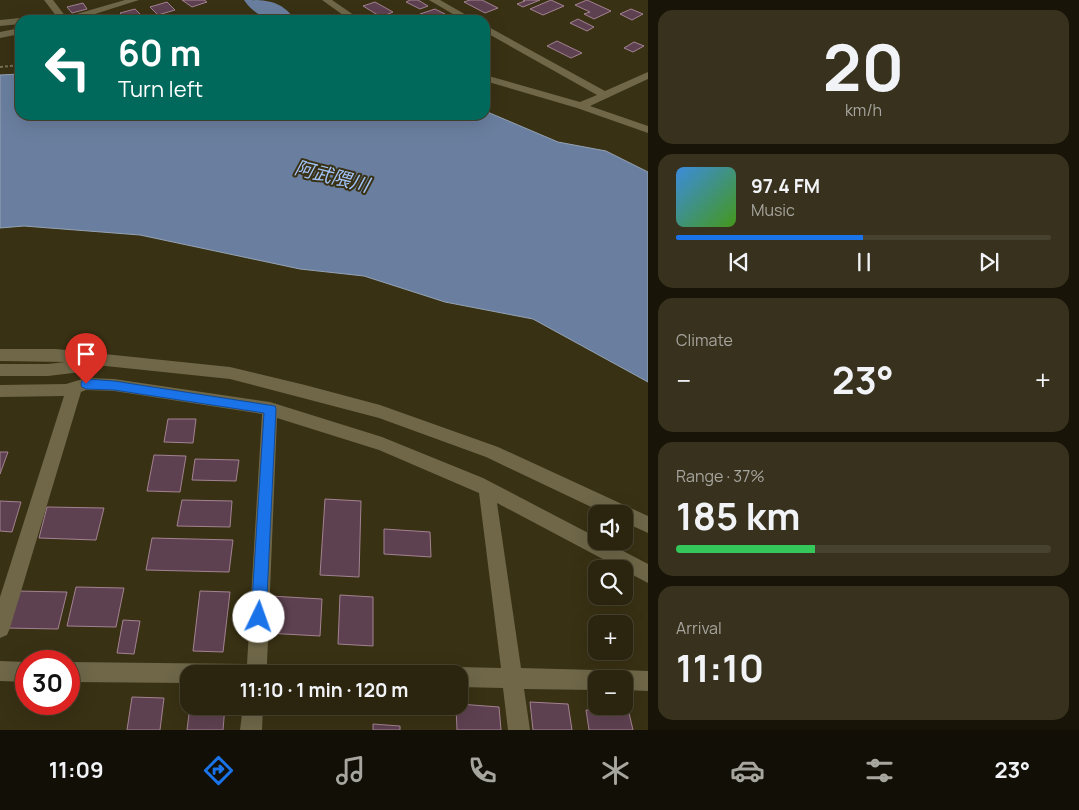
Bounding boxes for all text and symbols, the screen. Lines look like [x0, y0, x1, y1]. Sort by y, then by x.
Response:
text: 20 [823, 22, 904, 111]
text: 60 m [118, 29, 201, 77]
icon: left [35, 35, 100, 100]
text: Turn left [118, 74, 203, 104]
text: km/h [845, 99, 882, 121]
water label: 阿武隈川 [292, 154, 374, 198]
text: 97.4 FM [751, 173, 820, 199]
text: Music [751, 199, 795, 221]
icon: previous [725, 248, 753, 276]
icon: pause [850, 248, 878, 276]
icon: next [975, 248, 1003, 276]
text: Climate [676, 329, 733, 351]
pin [65, 333, 107, 384]
icon: arrive [72, 340, 100, 368]
text: 23° [832, 353, 894, 405]
text: − [676, 361, 691, 399]
text: + [1035, 361, 1051, 399]
text: Range · 37% [676, 465, 765, 487]
text: 185 km [676, 489, 800, 541]
map controls [588, 505, 633, 715]
button: sound [588, 505, 633, 550]
button: search [588, 560, 633, 605]
position arrow [232, 590, 284, 642]
button: + [588, 615, 633, 660]
text: Arrival [676, 617, 722, 639]
text: 11:10 [676, 641, 764, 693]
speed limit sign: 30 [15, 650, 80, 715]
button: − [588, 670, 633, 715]
text: 11:10 · 1 min · 120 m [240, 677, 408, 703]
icon: directions [201, 753, 236, 788]
icon: music [333, 753, 368, 788]
icon: phone [465, 753, 500, 788]
icon: climate [598, 753, 633, 788]
icon: car [730, 753, 765, 788]
icon: filters [862, 753, 897, 788]
text: 11:09 [49, 755, 104, 785]
text: 23° [994, 755, 1030, 785]

